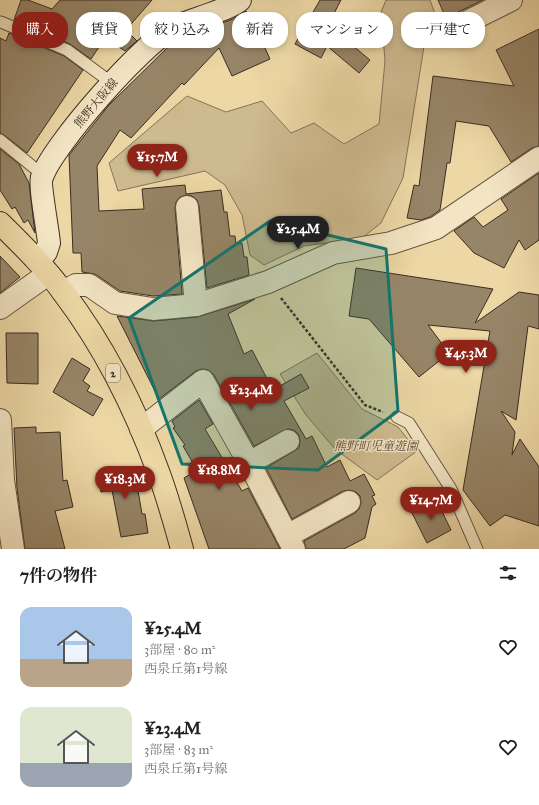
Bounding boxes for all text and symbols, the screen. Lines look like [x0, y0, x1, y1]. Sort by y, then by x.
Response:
chip: 購入 [12, 12, 68, 48]
chip: 賃貸 [76, 12, 132, 48]
chip: 絞り込み [140, 12, 224, 48]
chip: 新着 [232, 12, 288, 48]
chip: マンション [296, 12, 393, 48]
chip: 一戸建て [401, 12, 485, 48]
street label: 熊野大阪線 [71, 76, 121, 130]
pin: ¥15.7M [124, 144, 190, 178]
text: ¥15.7M [136, 149, 178, 165]
pin: ¥25.4M [265, 216, 331, 250]
text: ¥25.4M [276, 221, 320, 237]
pin: ¥45.3M [433, 340, 499, 374]
text: ¥45.3M [445, 345, 487, 361]
road number: 2 [106, 364, 120, 382]
pin: ¥23.4M [218, 377, 284, 411]
text: ¥23.4M [229, 382, 273, 398]
park label: 熊野町児童遊園 [334, 439, 420, 453]
pin: ¥18.8M [186, 457, 252, 491]
text: ¥18.8M [197, 462, 241, 478]
pin: ¥18.3M [92, 466, 158, 500]
text: ¥18.3M [104, 471, 146, 487]
pin: ¥14.7M [398, 487, 464, 521]
text: ¥14.7M [409, 492, 453, 508]
icon: filters [497, 562, 519, 584]
text: 7件の物件 [20, 565, 97, 586]
text: ¥25.4M [144, 618, 202, 639]
icon: home [52, 623, 100, 671]
icon: heart [497, 636, 519, 658]
text: 3部屋 · 80 m² [144, 642, 216, 658]
text: 西泉丘第1号線 [144, 661, 227, 677]
text: ¥23.4M [144, 718, 201, 739]
icon: home [52, 723, 100, 771]
icon: heart [497, 736, 519, 758]
text: 3部屋 · 83 m² [144, 742, 213, 758]
text: 西泉丘第1号線 [144, 761, 227, 777]

